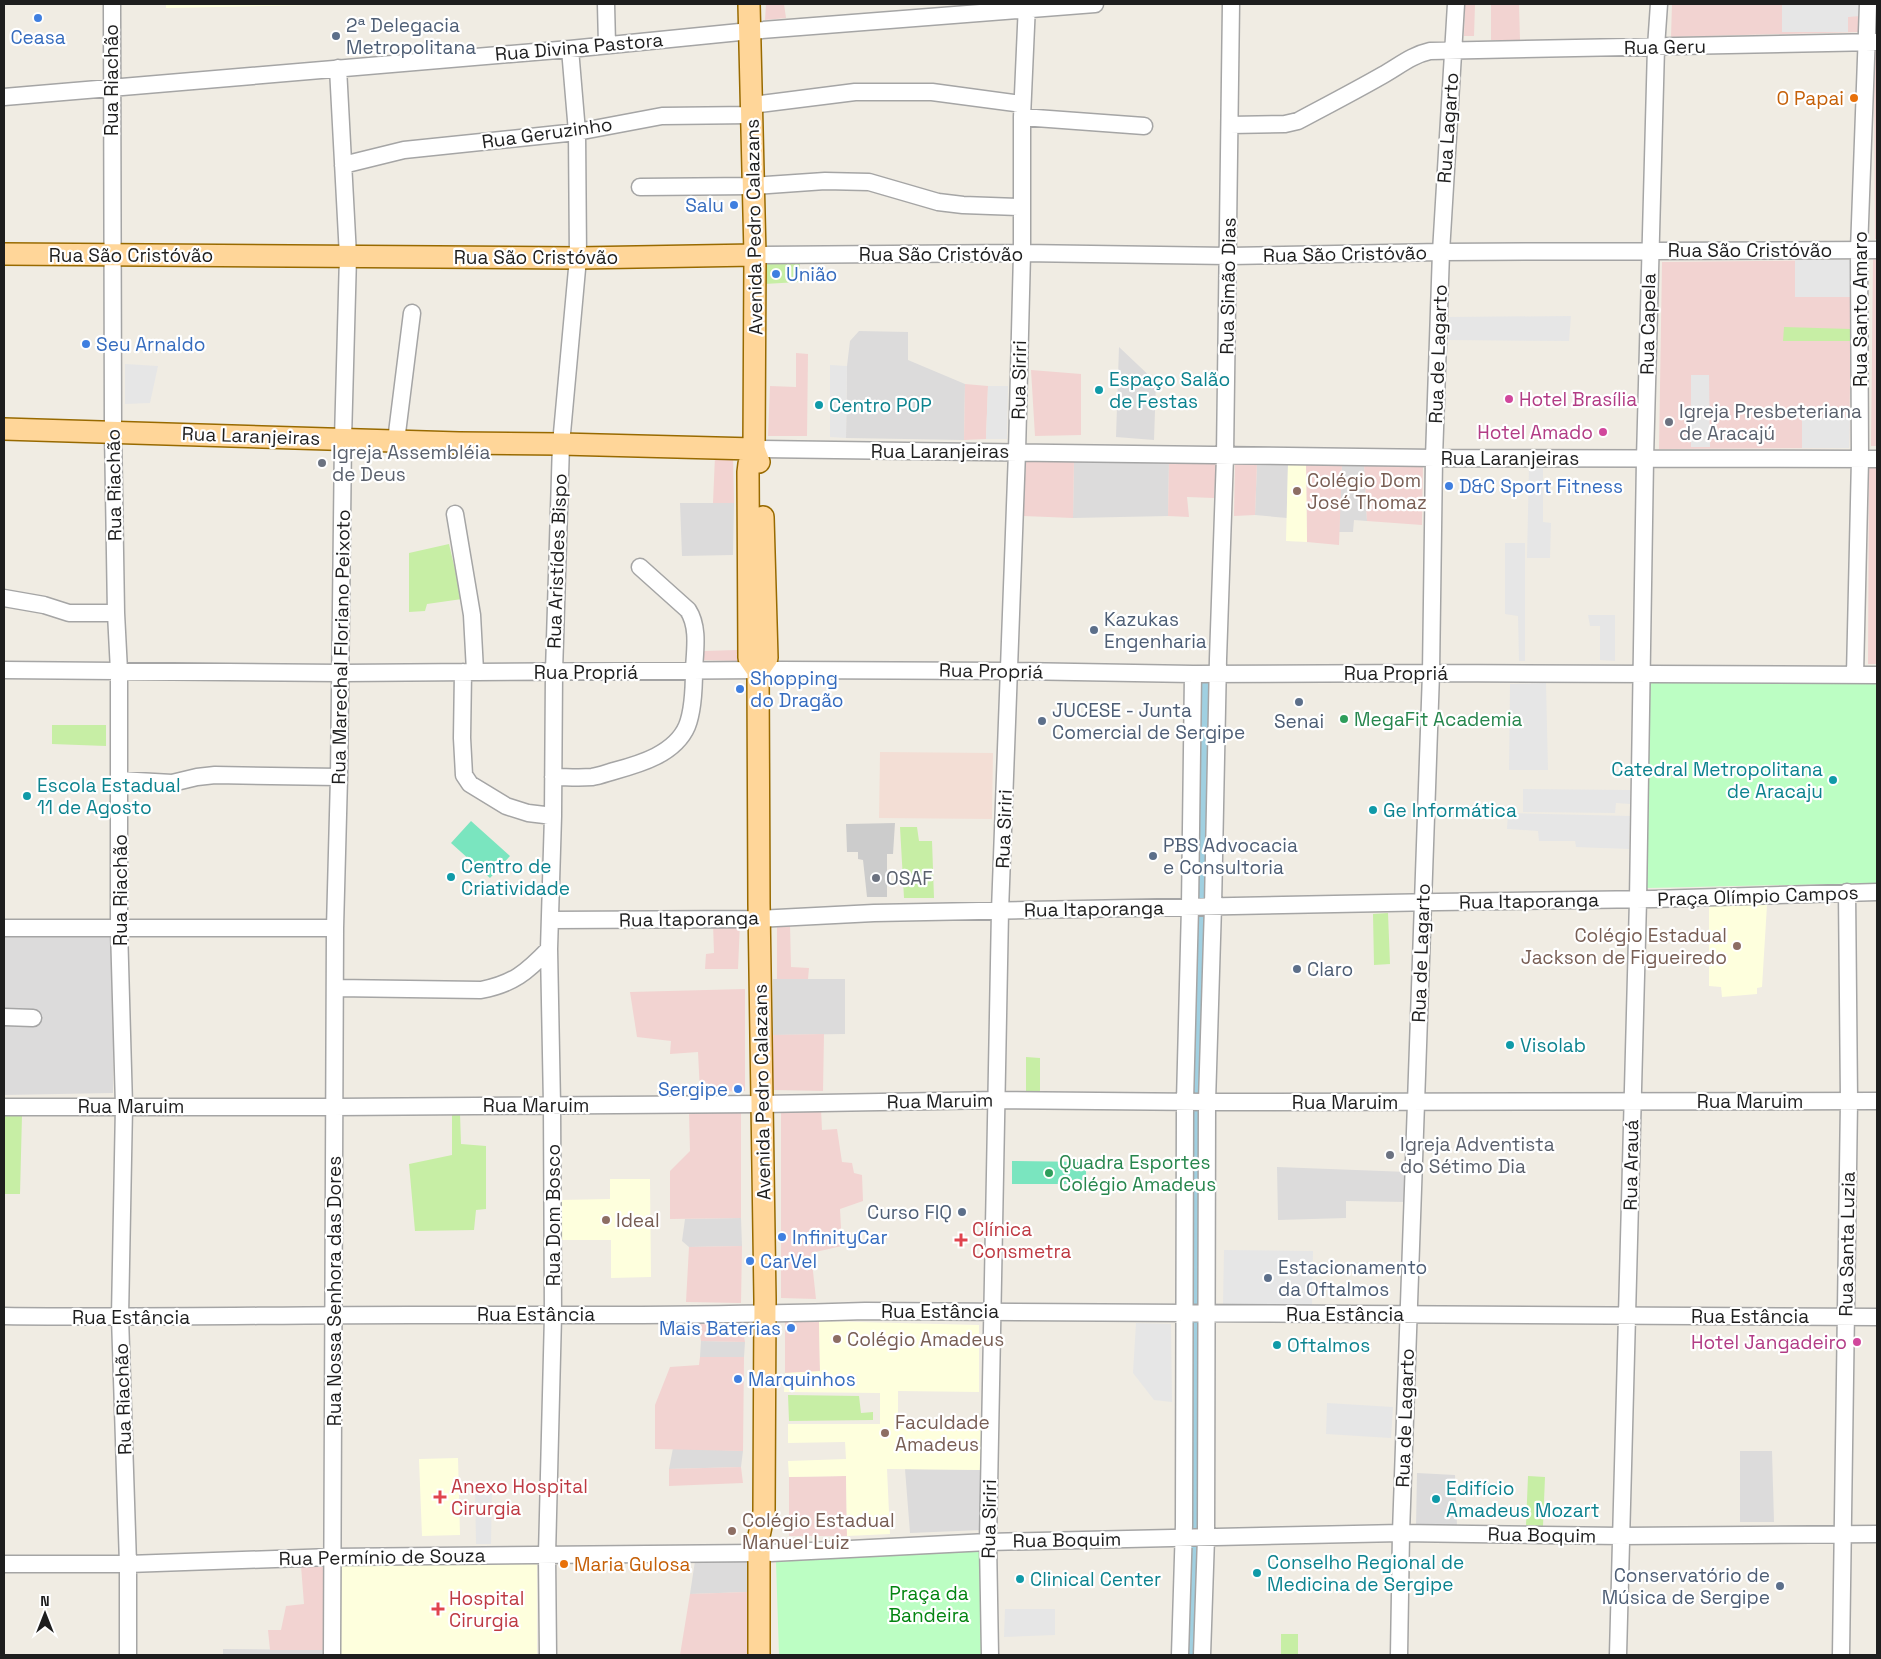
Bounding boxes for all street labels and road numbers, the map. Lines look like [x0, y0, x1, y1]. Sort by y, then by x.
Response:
street label: Rua Riachão [99, 24, 124, 136]
street label: Rua Divina Pastora [494, 27, 664, 67]
street label: Rua Geru [1624, 34, 1706, 60]
street label: Rua Lagarto [1432, 72, 1464, 184]
street label: Rua Geruzinho [480, 111, 614, 155]
street label: Avenida Pedro Calazans [740, 119, 768, 335]
street label: Rua Simão Dias [1214, 217, 1242, 355]
street label: Rua Santo Amaro [1848, 231, 1873, 387]
street label: Rua São Cristóvão [1668, 238, 1832, 263]
street label: Rua São Cristóvão [1263, 240, 1427, 268]
street label: Rua São Cristóvão [859, 242, 1023, 267]
street label: Rua São Cristóvão [49, 243, 213, 268]
street label: Rua São Cristóvão [454, 245, 618, 270]
street label: Rua Capela [1635, 273, 1661, 375]
street label: Rua de Lagarto [1423, 284, 1453, 424]
street label: Rua Siriri [1006, 340, 1032, 420]
street label: Rua Laranjeiras [181, 421, 321, 451]
street label: Rua Riachão [101, 429, 127, 541]
street label: Rua Laranjeiras [871, 439, 1009, 464]
street label: Rua Laranjeiras [1441, 446, 1579, 471]
street label: Rua Aristídes Bispo [541, 473, 573, 649]
street label: Rua Marechal Floriano Peixoto [326, 509, 356, 785]
street label: Rua Propriá [939, 658, 1043, 684]
street label: Rua Propriá [534, 660, 638, 685]
street label: Rua Propriá [1344, 661, 1448, 686]
street label: Rua Siriri [990, 789, 1018, 869]
street label: Rua Riachão [108, 834, 133, 946]
street label: Praça Olímpio Campos [1657, 880, 1859, 912]
street label: Rua de Lagarto [1406, 883, 1436, 1023]
street label: Rua Itaporanga [1459, 887, 1599, 915]
street label: Rua Itaporanga [1024, 895, 1164, 923]
street label: Rua Itaporanga [619, 905, 759, 933]
street label: Avenida Pedro Calazans [748, 984, 776, 1200]
street label: Rua Maruim [887, 1088, 993, 1114]
street label: Rua Maruim [1697, 1089, 1803, 1114]
street label: Rua Maruim [1292, 1090, 1398, 1115]
street label: Rua Maruim [483, 1093, 589, 1118]
street label: Rua Maruim [78, 1094, 184, 1119]
street label: Rua Arauá [1618, 1119, 1644, 1211]
street label: Rua Dom Bosco [541, 1144, 566, 1286]
street label: Rua Nossa Senhora das Dores [322, 1156, 347, 1426]
street label: Rua Santa Luzia [1833, 1171, 1861, 1317]
street label: Rua Estância [881, 1299, 999, 1324]
street label: Rua Estância [477, 1302, 595, 1327]
street label: Rua Estância [1286, 1302, 1404, 1327]
street label: Rua Estância [1691, 1304, 1809, 1329]
street label: Rua Estância [72, 1305, 190, 1330]
street label: Rua Riachão [109, 1343, 137, 1455]
street label: Rua de Lagarto [1390, 1348, 1420, 1488]
street label: Rua Siriri [976, 1479, 1002, 1559]
street label: Rua Boquim [1487, 1522, 1597, 1548]
street label: Rua Boquim [1012, 1527, 1122, 1553]
street label: Rua Permínio de Souza [278, 1543, 486, 1571]

